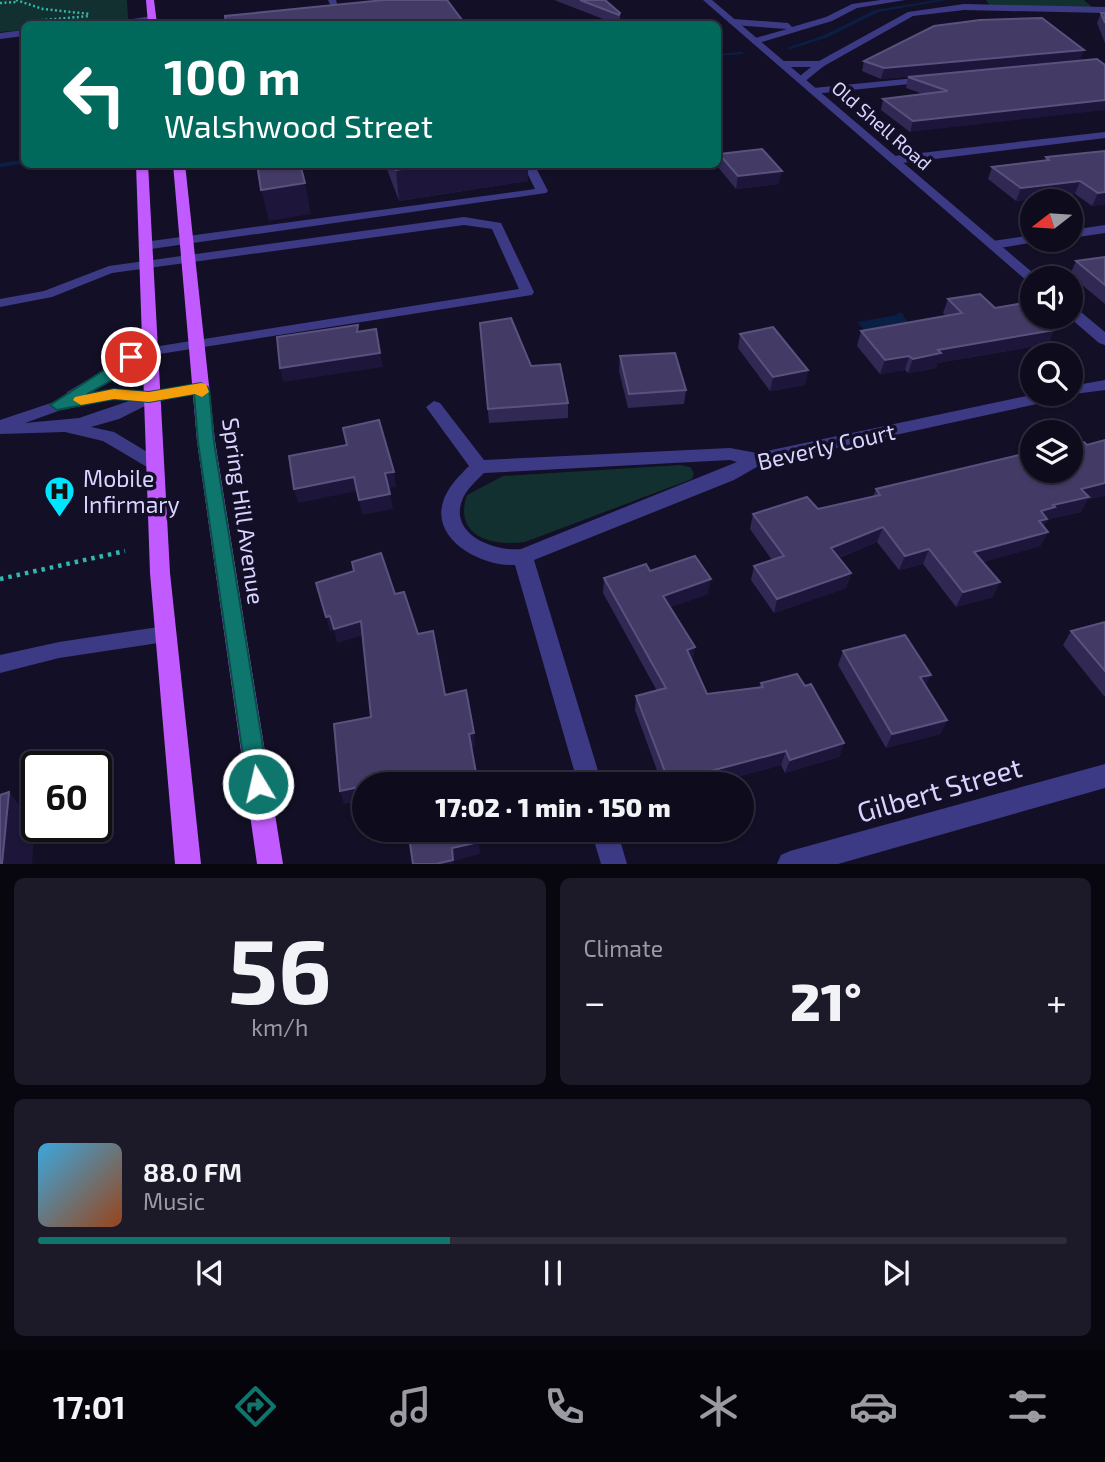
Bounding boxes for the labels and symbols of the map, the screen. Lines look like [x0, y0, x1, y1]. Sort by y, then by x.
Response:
street label: Old Shell Road [828, 76, 936, 174]
north arrow [1020, 189, 1083, 252]
pin [101, 327, 161, 387]
street label: Spring Hill Avenue [217, 416, 271, 606]
street label: Beverly Court [754, 416, 898, 475]
place label: Mobile Infirmary [83, 464, 180, 518]
hospital icon: Mobile Infirmary [43, 474, 77, 518]
position arrow [221, 747, 295, 821]
street label: Gilbert Street [853, 749, 1025, 829]
speed limit sign: 60 [21, 751, 112, 842]

